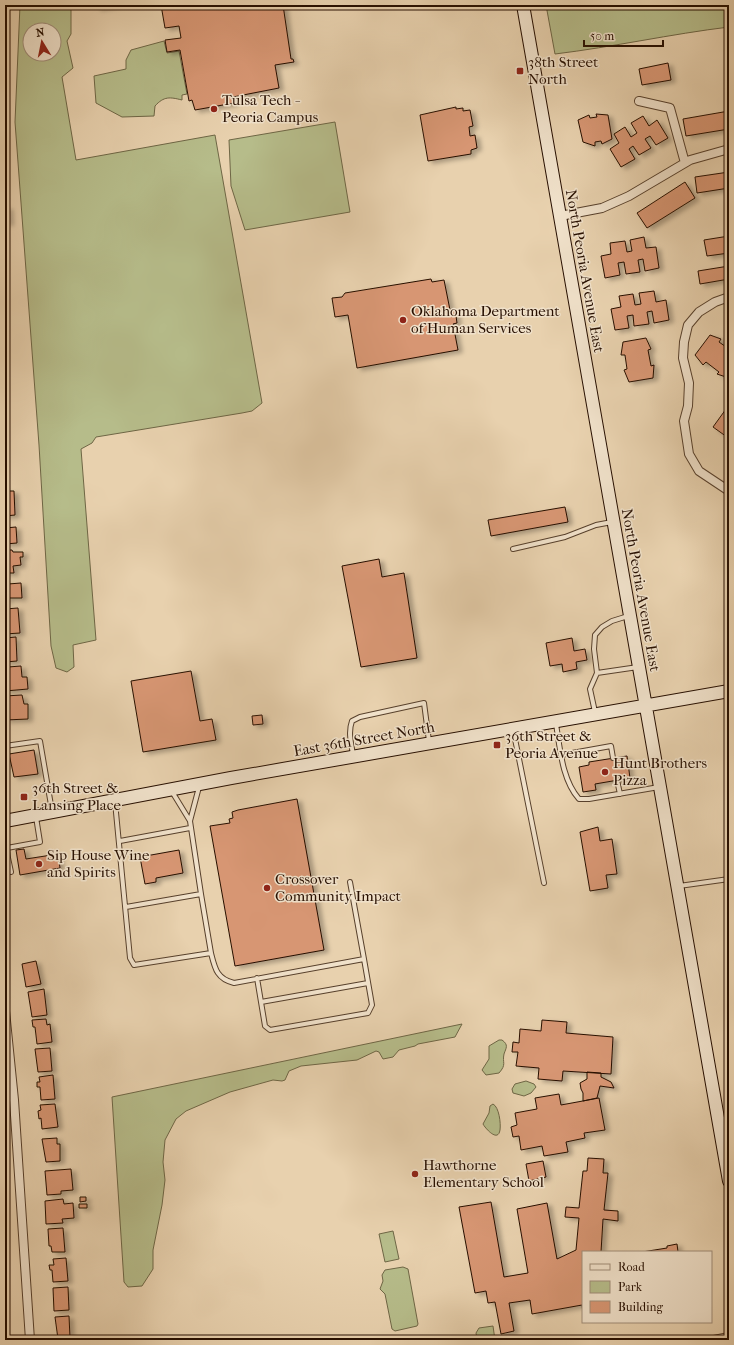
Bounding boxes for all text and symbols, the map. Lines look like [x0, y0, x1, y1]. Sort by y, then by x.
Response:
north arrow [22, 22, 62, 62]
scale bar [584, 22, 663, 48]
text: N [35, 25, 46, 40]
text: 50 m [590, 29, 614, 43]
place label: 38th Street North [528, 53, 599, 88]
marker: 38th Street North [515, 66, 525, 76]
place label: Tulsa Tech - Peoria Campus [222, 91, 319, 126]
marker: Tulsa Tech - Peoria Campus [209, 104, 219, 114]
street label: North Peoria Avenue East [562, 188, 608, 355]
place label: Oklahoma Department of Human Services [411, 302, 560, 337]
marker: Oklahoma Department of Human Services [398, 315, 408, 325]
street label: North Peoria Avenue East [618, 507, 664, 674]
street label: East 36th Street North [292, 718, 437, 760]
place label: 36th Street & Peoria Avenue [505, 727, 599, 762]
marker: 36th Street & Peoria Avenue [492, 740, 502, 750]
place label: Hunt Brothers Pizza [613, 754, 707, 789]
marker: Hunt Brothers Pizza [600, 767, 610, 777]
place label: 36th Street & Lansing Place [32, 779, 121, 814]
marker: 36th Street & Lansing Place [19, 792, 29, 802]
place label: Sip House Wine and Spirits [47, 846, 150, 881]
marker: Sip House Wine and Spirits [34, 859, 44, 869]
place label: Crossover Community Impact [275, 870, 402, 905]
marker: Crossover Community Impact [262, 883, 272, 893]
place label: Hawthorne Elementary School [423, 1156, 544, 1191]
marker: Hawthorne Elementary School [410, 1169, 420, 1179]
legend [582, 1251, 712, 1323]
text: Road [618, 1260, 645, 1274]
text: Park [618, 1280, 643, 1294]
text: Building [618, 1300, 663, 1314]

